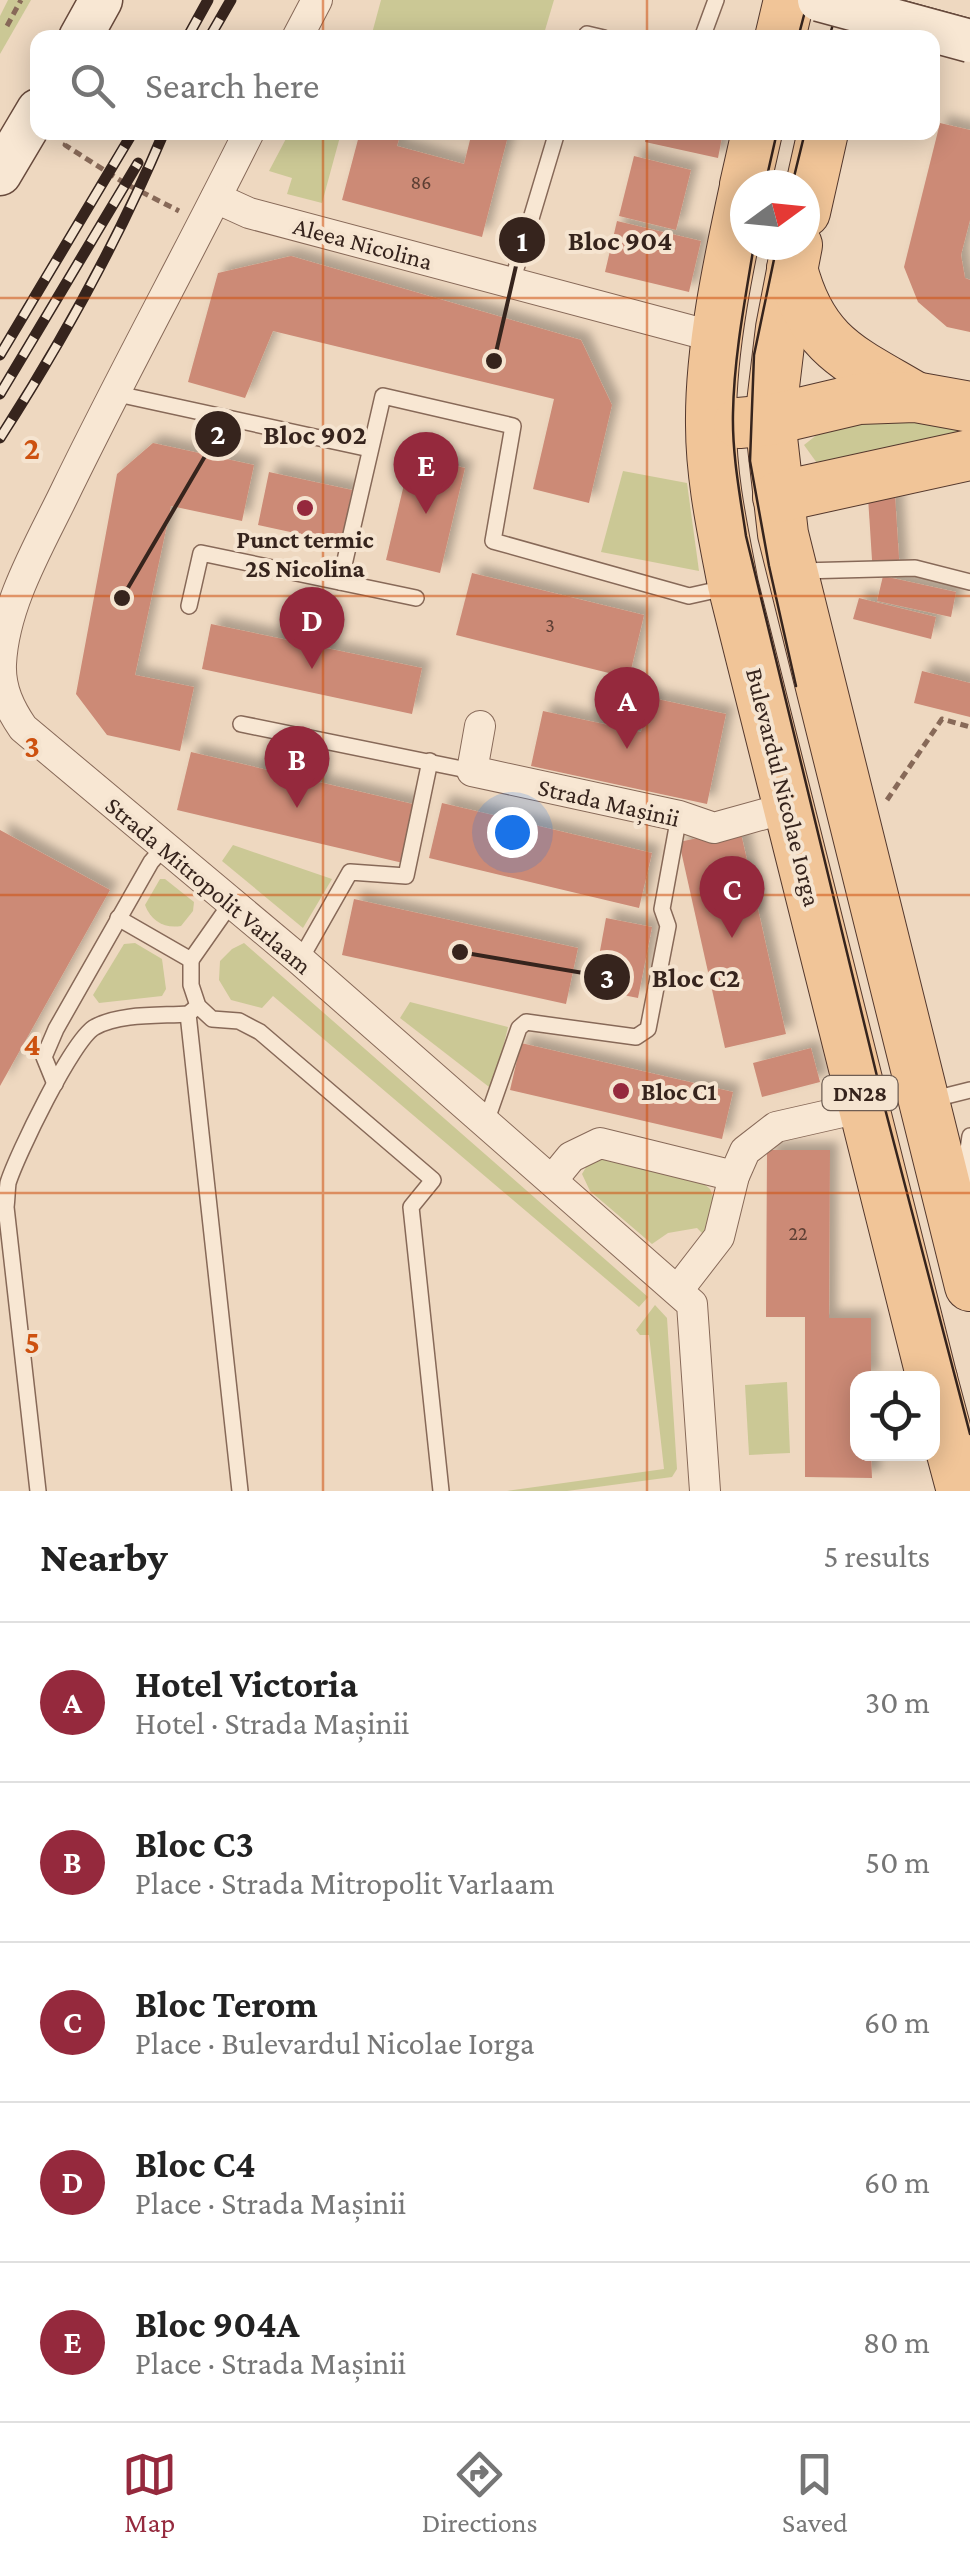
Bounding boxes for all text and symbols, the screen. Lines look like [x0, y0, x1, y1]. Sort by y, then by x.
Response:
search box [30, 30, 940, 140]
icon: search [65, 58, 120, 113]
text: Search here [145, 64, 319, 106]
north arrow [730, 170, 820, 260]
house number: 86 [411, 171, 431, 193]
callout: Bloc 904 [497, 211, 692, 269]
street label: Aleea Nicolina [290, 212, 436, 275]
text: 1 [516, 224, 528, 257]
text: Bloc 904 [568, 225, 672, 256]
callout: Bloc 902 [193, 405, 387, 463]
text: 2 [210, 417, 226, 450]
text: Bloc 902 [263, 419, 367, 450]
text: 2 [24, 430, 40, 466]
pin: E [394, 432, 458, 514]
marker: Punct termic 2S Nicolina [294, 497, 316, 519]
place label: Punct termic 2S Nicolina [236, 526, 374, 582]
pin: D [280, 586, 344, 669]
house number: 3 [545, 614, 555, 636]
street label: Bulevardul Nicolae Iorga [740, 665, 826, 910]
pin: A [594, 666, 660, 749]
pin: B [264, 726, 330, 808]
text: 3 [24, 728, 40, 764]
street label: Strada Mașinii [535, 773, 682, 834]
street label: Strada Mitropolit Varlaam [100, 791, 317, 980]
your location [487, 807, 538, 858]
pin: C [700, 856, 764, 938]
callout: Bloc C2 [582, 948, 761, 1006]
text: 3 [600, 961, 614, 994]
text: Bloc C2 [652, 962, 740, 993]
text: 4 [23, 1026, 41, 1062]
road number: DN28 [822, 1076, 898, 1110]
place label: Bloc C1 [641, 1078, 717, 1105]
marker: Bloc C1 [610, 1080, 632, 1102]
house number: 22 [789, 1222, 807, 1244]
text: 5 [24, 1324, 40, 1360]
map controls [850, 1371, 940, 1461]
button: locate [850, 1371, 940, 1461]
text: Nearby [40, 1533, 168, 1580]
text: 5 results [823, 1538, 930, 1574]
text: Hotel Victoria [135, 1663, 358, 1705]
text: A [63, 1684, 82, 1720]
text: 30 m [865, 1684, 930, 1720]
text: Hotel · Strada Mașinii [135, 1705, 409, 1741]
text: Bloc C3 [135, 1823, 254, 1865]
text: B [63, 1844, 82, 1880]
text: 50 m [865, 1844, 930, 1880]
text: Place · Strada Mitropolit Varlaam [135, 1865, 555, 1901]
text: Bloc Terom [135, 1983, 318, 2025]
text: C [63, 2004, 82, 2040]
text: 60 m [864, 2004, 930, 2040]
text: Place · Bulevardul Nicolae Iorga [135, 2025, 535, 2061]
text: Bloc C4 [135, 2143, 256, 2185]
text: D [61, 2164, 84, 2200]
text: 60 m [864, 2164, 930, 2200]
text: Place · Strada Mașinii [135, 2185, 406, 2221]
text: Bloc 904A [135, 2303, 299, 2345]
text: E [63, 2324, 82, 2360]
text: 80 m [863, 2324, 930, 2360]
text: Place · Strada Mașinii [135, 2345, 406, 2381]
tab: Map [122, 2447, 177, 2538]
tab: Directions [422, 2447, 538, 2538]
tab: Saved [782, 2447, 848, 2538]

